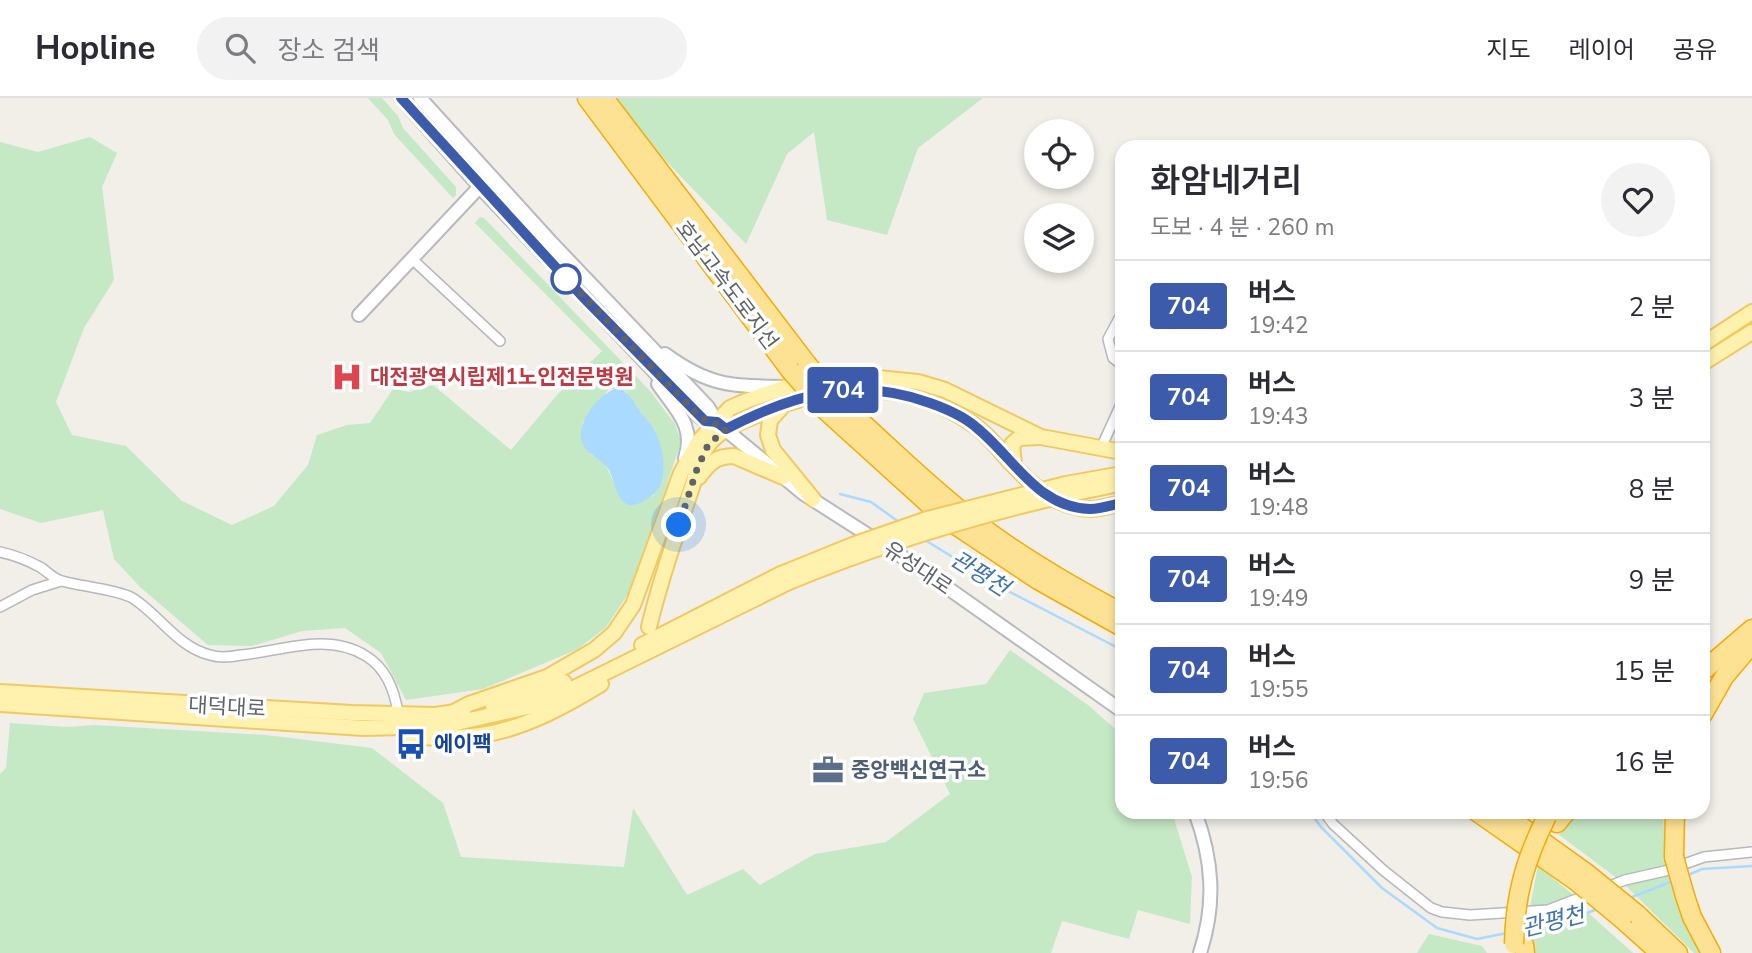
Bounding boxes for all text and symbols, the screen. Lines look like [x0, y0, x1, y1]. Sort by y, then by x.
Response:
search box [197, 17, 687, 80]
text: Hopline [35, 26, 155, 71]
icon: search [221, 29, 259, 67]
text: 장소 검색 [277, 33, 380, 68]
text: 지도 [1486, 34, 1531, 66]
text: 레이어 [1569, 34, 1635, 66]
text: 공유 [1673, 34, 1717, 66]
map controls [1024, 119, 1094, 273]
button: locate [1024, 119, 1094, 189]
text: 화암네거리 [1150, 159, 1302, 204]
button: heart [1601, 163, 1675, 237]
button: layers [1024, 203, 1094, 273]
text: 도보 · 4 분 · 260 m [1150, 212, 1334, 243]
street label: 호남고속도로지선 [669, 215, 785, 355]
unlabelled marker [551, 264, 581, 294]
text: 버스 [1248, 275, 1296, 310]
text: 704 [1167, 290, 1210, 322]
text: 2 분 [1629, 290, 1675, 325]
text: 19:42 [1248, 310, 1308, 341]
hospital icon: 대전광역시립제1노인전문병원 [330, 360, 364, 394]
place label: 대전광역시립제1노인전문병원 [370, 363, 634, 391]
text: 버스 [1248, 366, 1296, 401]
line badge: 704 [803, 367, 883, 413]
text: 704 [821, 374, 865, 406]
text: 704 [1167, 381, 1210, 413]
text: 3 분 [1629, 381, 1675, 416]
text: 19:43 [1248, 401, 1308, 432]
text: 버스 [1248, 457, 1296, 492]
text: 704 [1167, 472, 1210, 504]
text: 8 분 [1629, 472, 1675, 507]
text: 19:48 [1248, 492, 1308, 523]
your location [661, 507, 696, 542]
street label: 유성대로 [878, 535, 958, 601]
water label: 관평천 [945, 543, 1017, 605]
text: 버스 [1248, 548, 1296, 583]
text: 704 [1167, 563, 1210, 595]
text: 9 분 [1629, 563, 1675, 598]
text: 19:49 [1248, 583, 1308, 614]
text: 버스 [1248, 639, 1296, 674]
text: 704 [1167, 654, 1210, 686]
text: 15 분 [1613, 654, 1675, 689]
text: 19:55 [1248, 674, 1308, 705]
street label: 대덕대로 [188, 691, 266, 723]
bus stop icon: 에이팩 [394, 727, 428, 761]
place label: 에이팩 [434, 730, 492, 758]
text: 버스 [1248, 730, 1296, 765]
text: 704 [1167, 745, 1210, 777]
text: 16 분 [1613, 745, 1675, 780]
office icon: 중앙백신연구소 [811, 753, 845, 787]
place label: 중앙백신연구소 [851, 756, 986, 784]
text: 19:56 [1248, 765, 1308, 796]
water label: 관평천 [1519, 898, 1590, 944]

